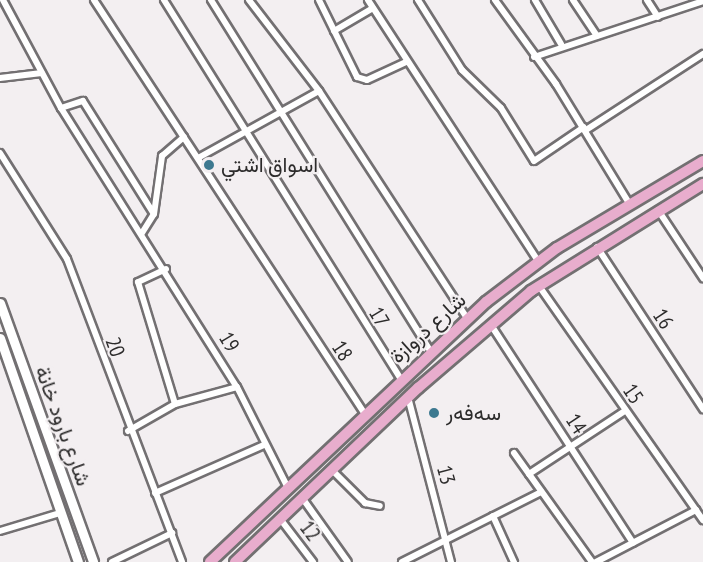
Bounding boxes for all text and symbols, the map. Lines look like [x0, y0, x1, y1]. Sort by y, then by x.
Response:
place label: اسواق اشتي [221, 152, 318, 178]
marker: اسواق اشتي [202, 158, 216, 172]
street label: شارع دروازة [385, 287, 471, 369]
street label: 17 [363, 302, 395, 332]
street label: 16 [647, 304, 679, 334]
street label: 19 [213, 327, 245, 357]
street label: 20 [100, 334, 130, 360]
street label: 18 [326, 336, 358, 366]
street label: شارع بارود خانة [30, 363, 96, 489]
street label: 15 [617, 379, 649, 409]
place label: سەفەر [446, 400, 501, 426]
marker: سەفەر [427, 406, 441, 420]
street label: 14 [560, 409, 592, 439]
street label: 13 [431, 463, 461, 487]
street label: 12 [294, 516, 326, 546]

